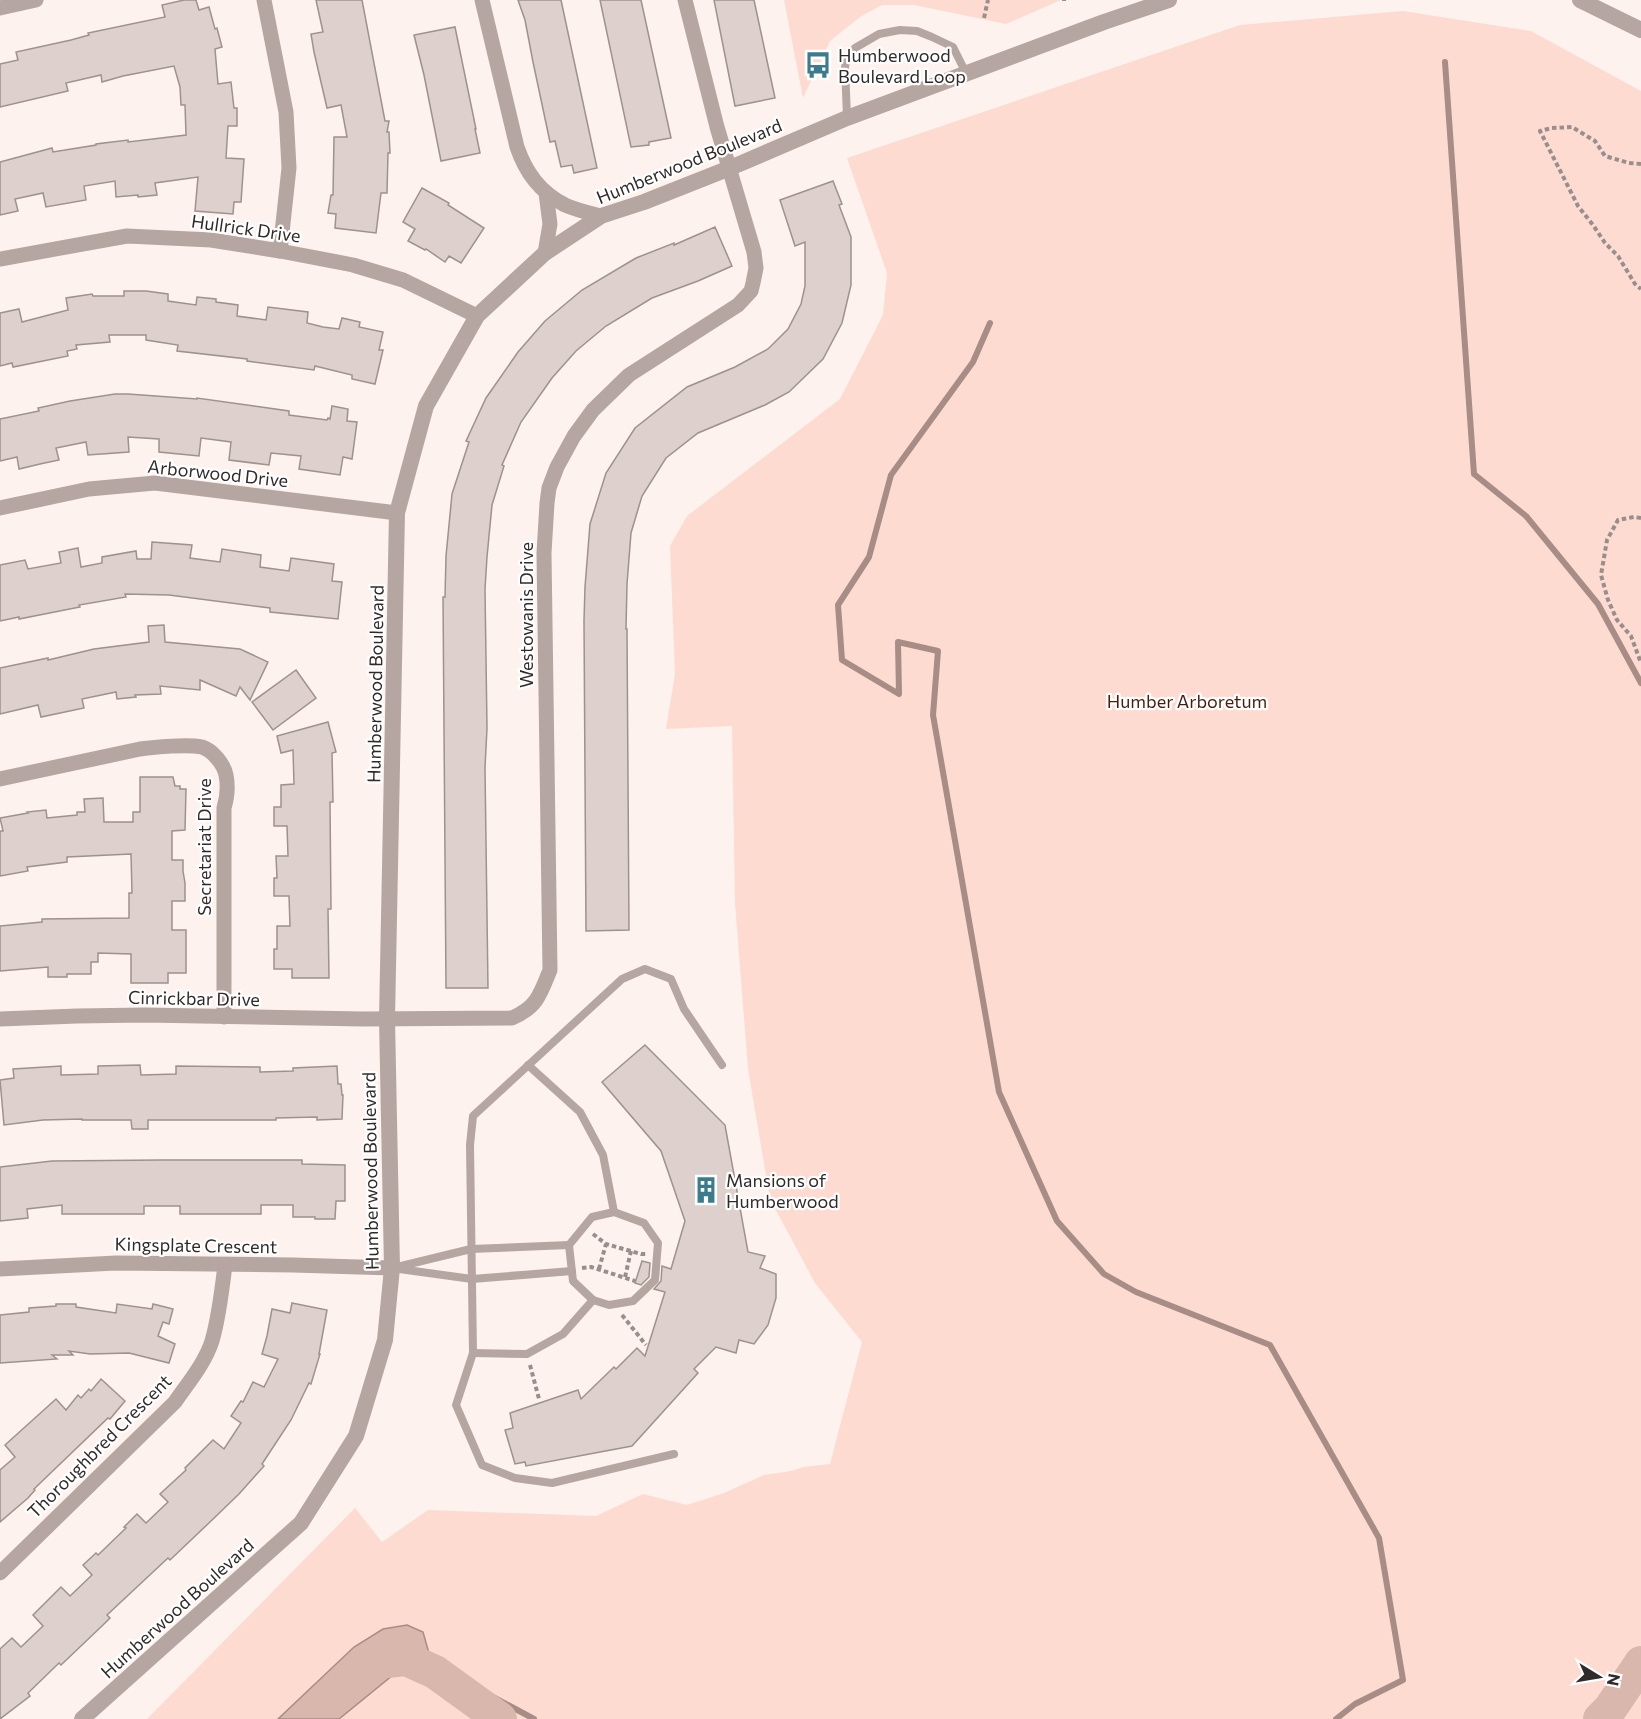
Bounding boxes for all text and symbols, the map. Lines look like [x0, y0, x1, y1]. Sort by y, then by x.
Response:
place label: Humberwood Boulevard Loop [838, 44, 966, 87]
bus stop icon: Humberwood Boulevard Loop [803, 50, 833, 80]
street label: Humberwood Boulevard [593, 114, 785, 208]
street label: Hullrick Drive [190, 209, 302, 247]
street label: Arborwood Drive [147, 455, 289, 491]
street label: Westowanis Drive [515, 542, 537, 688]
street label: Humberwood Boulevard [362, 585, 388, 783]
park label: Humber Arboretum [1107, 690, 1267, 712]
street label: Secretariat Drive [193, 778, 215, 916]
street label: Cinrickbar Drive [128, 986, 260, 1010]
street label: Humberwood Boulevard [357, 1072, 383, 1270]
place label: Mansions of Humberwood [726, 1169, 839, 1212]
building icon: Mansions of Humberwood [691, 1175, 721, 1205]
street label: Kingsplate Crescent [114, 1233, 278, 1257]
street label: Thoroughbred Crescent [23, 1370, 175, 1522]
street label: Humberwood Boulevard [96, 1534, 258, 1682]
north arrow [1569, 1647, 1629, 1707]
text: N [1604, 1672, 1625, 1688]

